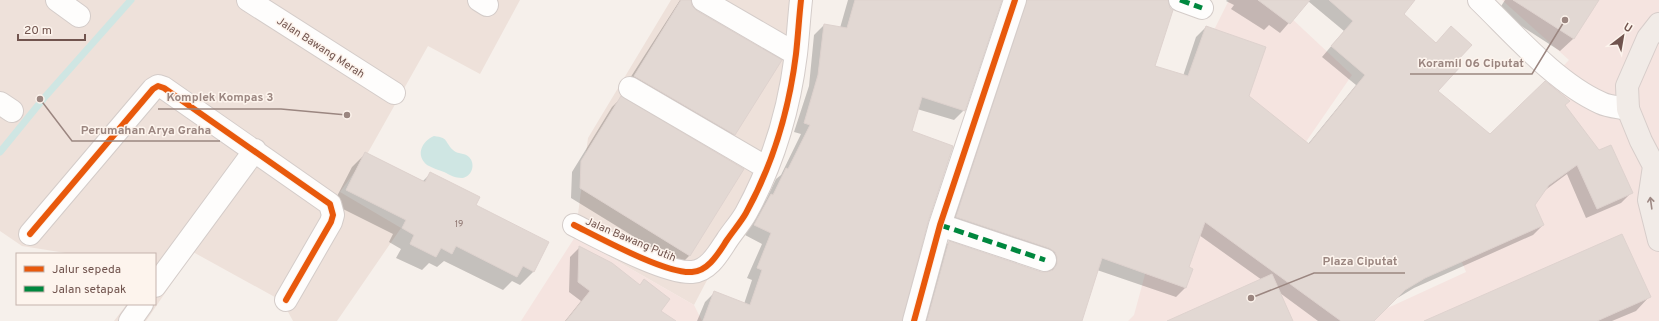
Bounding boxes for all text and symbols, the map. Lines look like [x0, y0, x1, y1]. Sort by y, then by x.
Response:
street label: Jalan Bawang Merah [274, 14, 367, 82]
scale bar [18, 16, 85, 42]
north arrow [1603, 16, 1643, 56]
text: U [1621, 20, 1635, 36]
text: 20 m [24, 23, 52, 39]
callout: Koramil 06 Ciputat [1410, 50, 1532, 74]
text: Koramil 06 Ciputat [1418, 56, 1524, 72]
callout: Komplek Kompas 3 [158, 85, 281, 109]
text: Komplek Kompas 3 [166, 90, 274, 106]
callout: Perumahan Arya Graha [72, 117, 220, 141]
text: Perumahan Arya Graha [81, 123, 211, 139]
one-way arrow [1647, 197, 1654, 210]
street label: Jalan Bawang Putih [583, 215, 678, 265]
house number: 19 [455, 219, 463, 230]
callout: Plaza Ciputat [1314, 249, 1405, 273]
legend [16, 253, 156, 305]
text: Plaza Ciputat [1322, 254, 1398, 270]
text: Jalur sepeda [52, 262, 121, 278]
text: Jalan setapak [52, 282, 126, 298]

